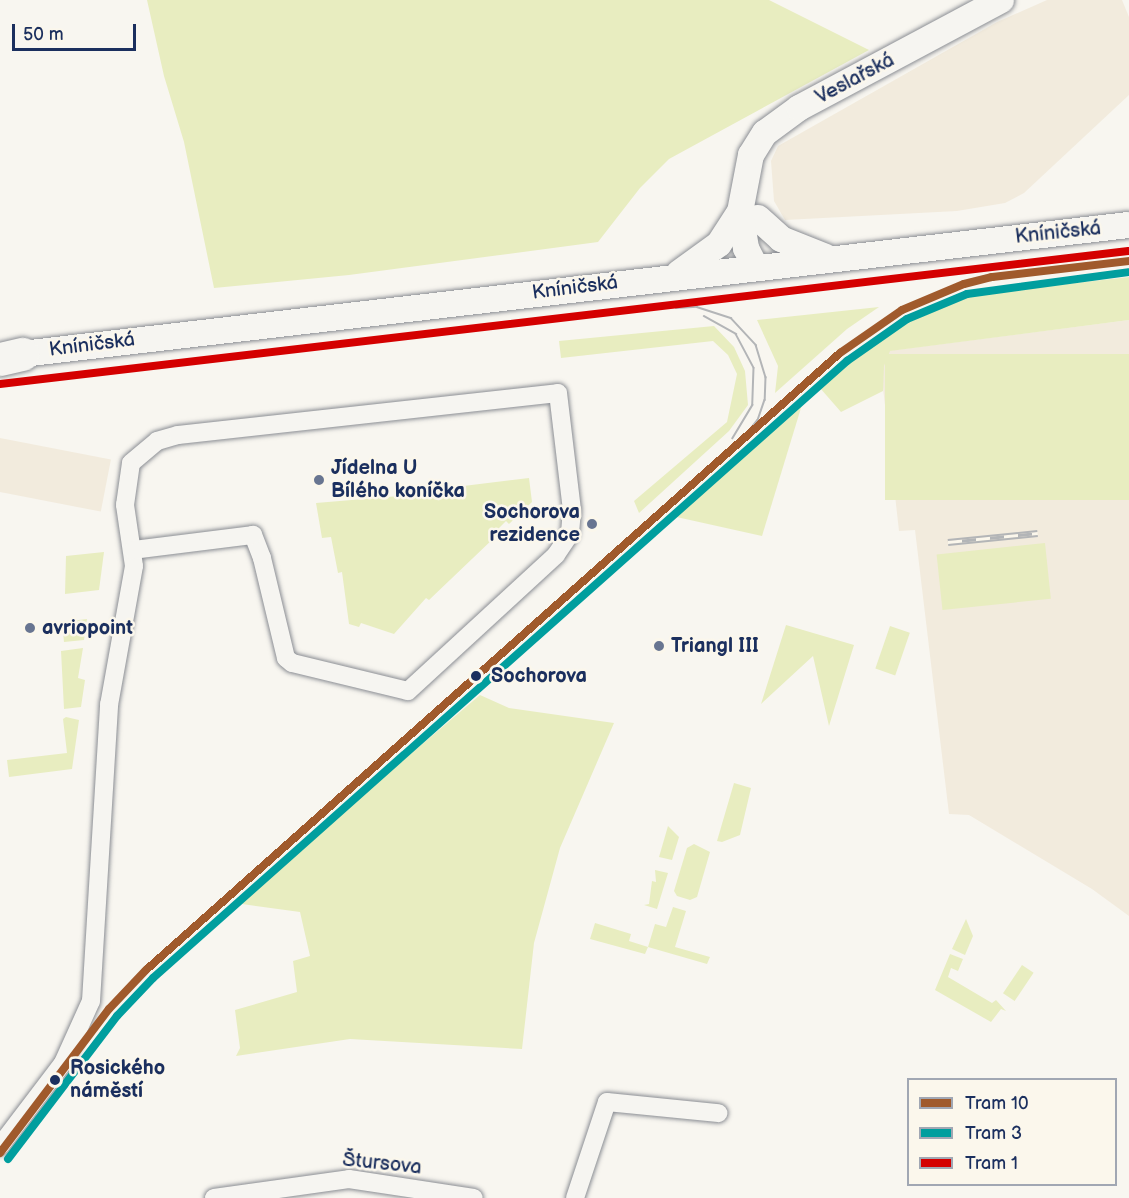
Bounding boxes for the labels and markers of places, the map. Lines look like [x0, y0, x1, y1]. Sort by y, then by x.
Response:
place label: Jídelna U Bílého koníčka [331, 456, 465, 503]
marker: Jídelna U Bílého koníčka [312, 473, 326, 487]
place label: Sochorova rezidence [484, 500, 580, 547]
marker: Sochorova rezidence [585, 517, 599, 531]
place label: avriopoint [42, 616, 133, 640]
marker: avriopoint [23, 621, 37, 635]
place label: Triangl III [671, 634, 759, 658]
marker: Triangl III [652, 639, 666, 653]
place label: Sochorova [491, 664, 587, 688]
marker: Sochorova [466, 666, 486, 686]
place label: Rosického náměstí [70, 1056, 165, 1103]
marker: Rosického náměstí [45, 1070, 65, 1090]

